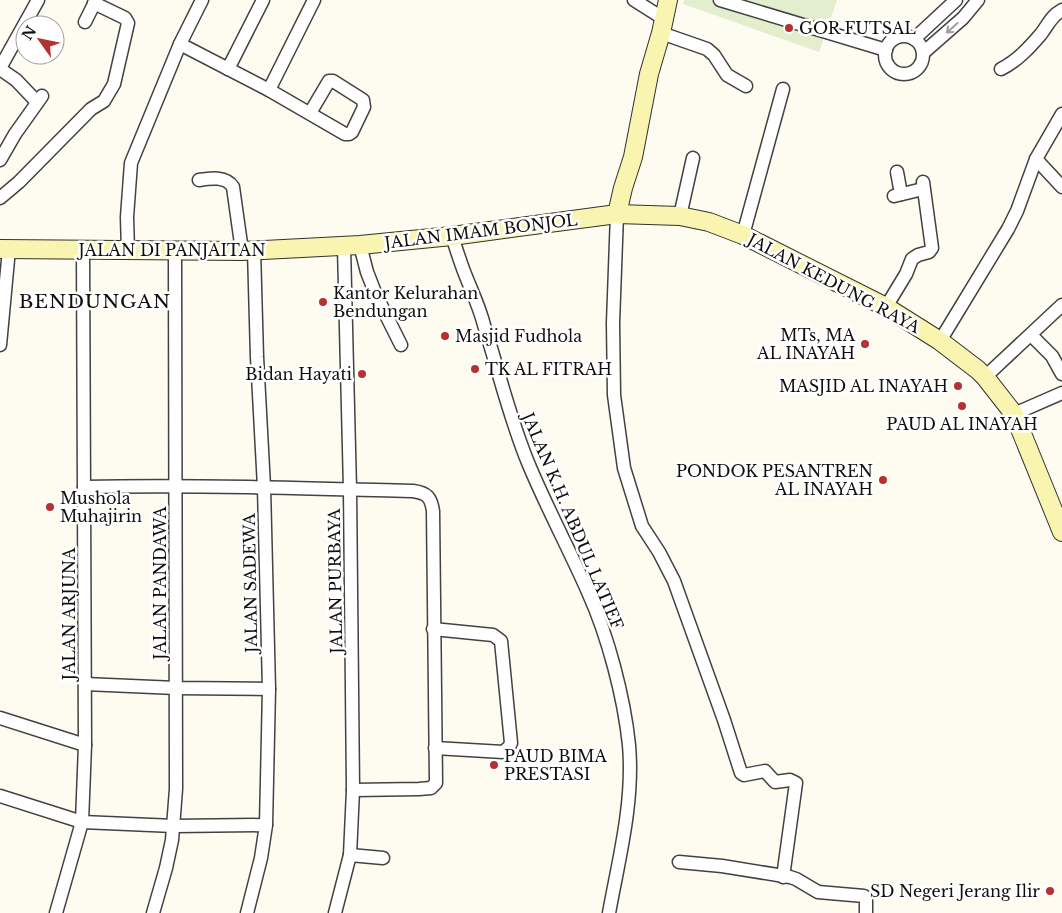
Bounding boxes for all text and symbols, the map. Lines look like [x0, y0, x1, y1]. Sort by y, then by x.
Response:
north arrow [15, 15, 65, 65]
place label: GOR FUTSAL [799, 18, 916, 38]
text: N [18, 22, 40, 43]
marker: GOR FUTSAL [783, 22, 795, 34]
one-way arrow [945, 22, 958, 34]
street label: JALAN IMAM BONJOL [381, 209, 579, 253]
street label: JALAN KEDUNG RAYA [743, 228, 924, 337]
street label: JALAN DI PANJAITAN [76, 240, 266, 260]
place label: Kantor Kelurahan Bendungan [333, 283, 478, 321]
district label: BENDUNGAN [19, 290, 171, 313]
marker: Kantor Kelurahan Bendungan [317, 296, 329, 308]
place label: MTs, MA AL INAYAH [756, 325, 856, 363]
place label: Masjid Fudhola [455, 326, 582, 346]
marker: Masjid Fudhola [439, 330, 451, 342]
marker: MTs, MA AL INAYAH [859, 338, 871, 350]
place label: TK AL FITRAH [485, 359, 612, 379]
marker: TK AL FITRAH [469, 363, 481, 375]
place label: Bidan Hayati [245, 364, 353, 384]
marker: Bidan Hayati [356, 368, 368, 380]
place label: MASJID AL INAYAH [779, 376, 948, 396]
marker: MASJID AL INAYAH [952, 380, 964, 392]
marker: PAUD AL INAYAH [956, 400, 968, 412]
street label: JALAN K.H. ABDUL LATIEF [517, 408, 628, 633]
place label: PAUD AL INAYAH [886, 414, 1038, 434]
place label: PONDOK PESANTREN AL INAYAH [676, 461, 873, 499]
marker: PONDOK PESANTREN AL INAYAH [877, 474, 889, 486]
place label: Mushola Muhajirin [60, 488, 142, 526]
marker: Mushola Muhajirin [44, 501, 56, 513]
street label: JALAN PANDAWA [150, 506, 170, 662]
street label: JALAN PURBAYA [324, 508, 346, 656]
street label: JALAN SADEWA [239, 512, 261, 655]
street label: JALAN ARJUNA [59, 547, 79, 682]
place label: PAUD BIMA PRESTASI [504, 746, 608, 784]
marker: PAUD BIMA PRESTASI [488, 759, 500, 771]
place label: SD Negeri Jerang Ilir [870, 881, 1040, 901]
marker: SD Negeri Jerang Ilir [1044, 885, 1056, 897]

